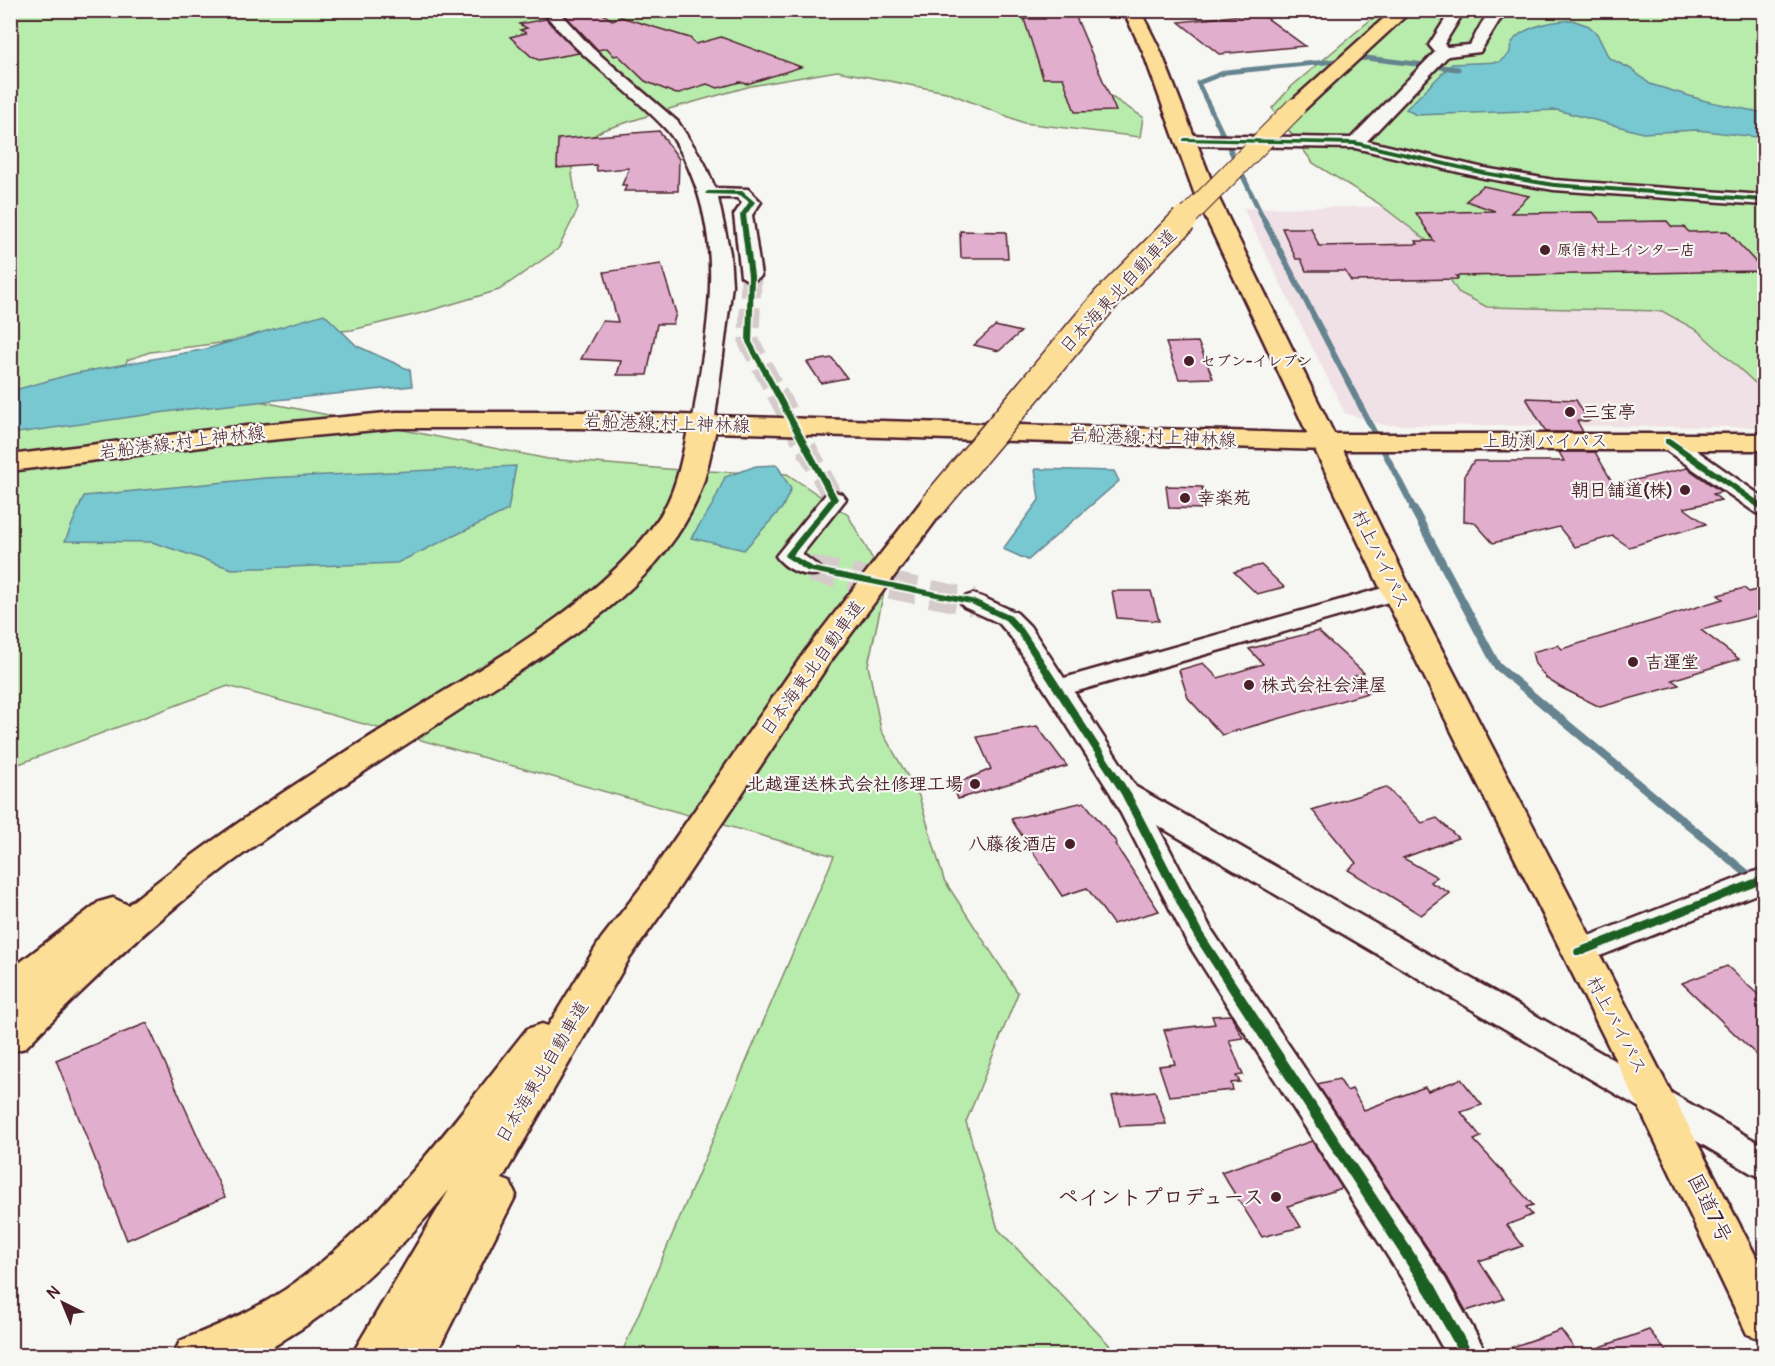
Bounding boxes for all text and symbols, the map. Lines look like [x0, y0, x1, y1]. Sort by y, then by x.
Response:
street label: 日本海東北自動車道 [1055, 224, 1182, 358]
place label: 原信 村上インター店 [1557, 241, 1695, 260]
marker: 原信 村上インター店 [1538, 243, 1552, 257]
place label: セブン-イレブン [1201, 352, 1312, 371]
marker: セブン-イレブン [1182, 354, 1196, 368]
place label: 三宝亭 [1582, 401, 1636, 424]
marker: 三宝亭 [1563, 405, 1577, 419]
street label: 岩船港線;村上神林線 [583, 409, 751, 438]
street label: 岩船港線;村上神林線 [98, 421, 266, 464]
street label: 岩船港線;村上神林線 [1069, 423, 1237, 452]
street label: 上助渕バイパス [1482, 430, 1608, 453]
place label: 朝日舗道(株) [1571, 479, 1673, 502]
marker: 朝日舗道(株) [1678, 483, 1692, 497]
place label: 幸楽苑 [1197, 487, 1251, 510]
marker: 幸楽苑 [1178, 491, 1192, 505]
street label: 村上バイパス [1347, 506, 1414, 613]
street label: 日本海東北自動車道 [755, 596, 869, 741]
place label: 吉運堂 [1645, 651, 1699, 674]
marker: 吉運堂 [1626, 655, 1640, 669]
place label: 株式会社会津屋 [1261, 674, 1387, 697]
marker: 株式会社会津屋 [1242, 678, 1256, 692]
place label: 北越運送株式会社修理工場 [747, 773, 963, 796]
marker: 北越運送株式会社修理工場 [968, 777, 982, 791]
place label: 八藤後酒店 [968, 833, 1058, 856]
marker: 八藤後酒店 [1063, 837, 1077, 851]
street label: 村上バイパス [1581, 972, 1652, 1078]
street label: 日本海東北自動車道 [491, 997, 594, 1148]
street label: 国道7号 [1681, 1169, 1738, 1247]
place label: ペイントプロデュース [1058, 1184, 1264, 1211]
marker: ペイントプロデュース [1269, 1190, 1283, 1204]
north arrow [33, 1273, 93, 1333]
text: N [43, 1282, 64, 1304]

